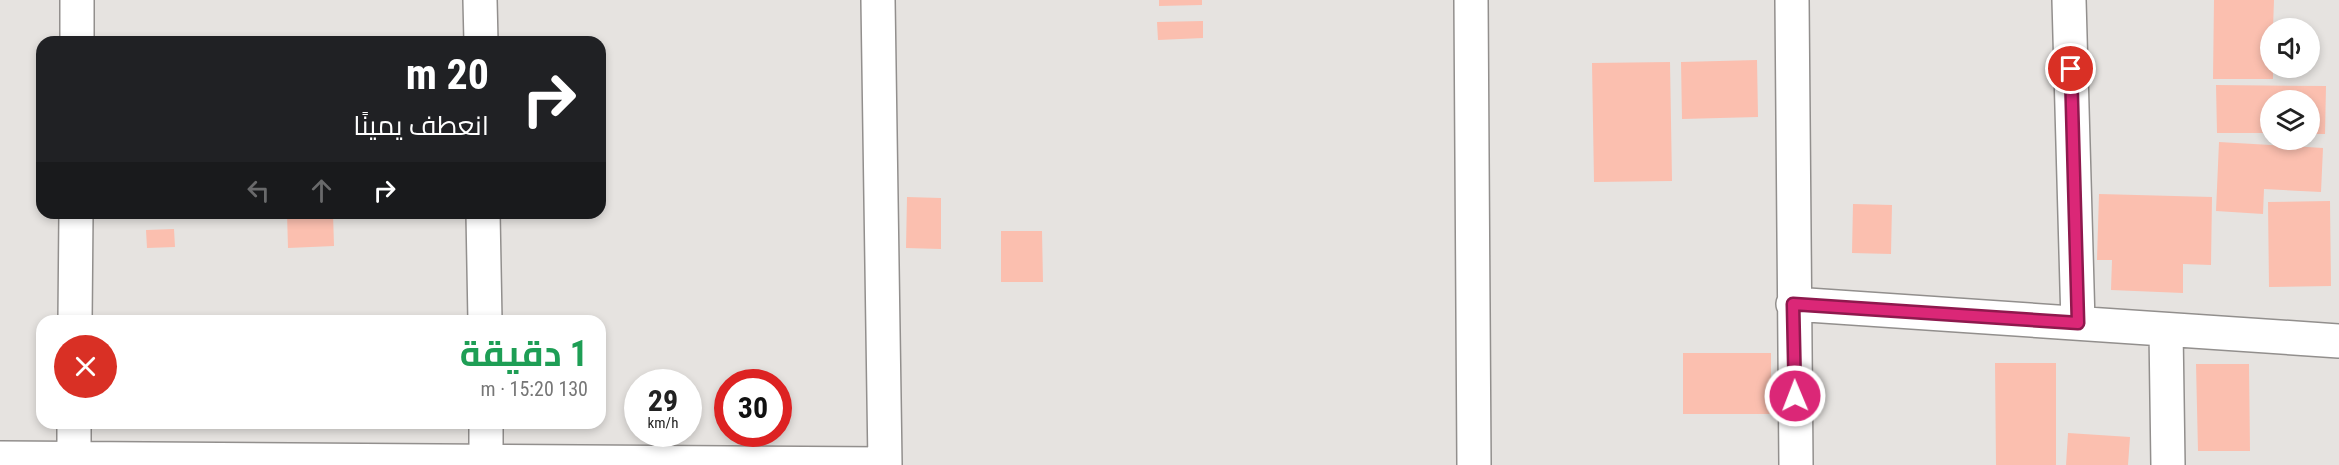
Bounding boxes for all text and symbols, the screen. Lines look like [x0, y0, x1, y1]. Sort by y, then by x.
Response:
map controls [2260, 18, 2320, 150]
button: sound [2260, 18, 2320, 78]
pin [2045, 43, 2096, 94]
text: 20 m [406, 50, 489, 99]
icon: arrive [2054, 52, 2087, 85]
icon: right [510, 60, 588, 138]
button: layers [2260, 90, 2320, 150]
text: انعطف يمينًا [353, 110, 489, 142]
icon: left [242, 174, 275, 207]
icon: ahead [305, 174, 338, 207]
icon: right [368, 174, 401, 207]
text: 1 دقيقة [460, 333, 588, 375]
button: close [54, 335, 117, 398]
position arrow [1763, 364, 1827, 428]
speed limit sign: 30 [714, 369, 792, 447]
text: 130 m · 15:20 [481, 377, 588, 401]
text: 29 [648, 383, 678, 418]
text: km/h [648, 414, 678, 432]

